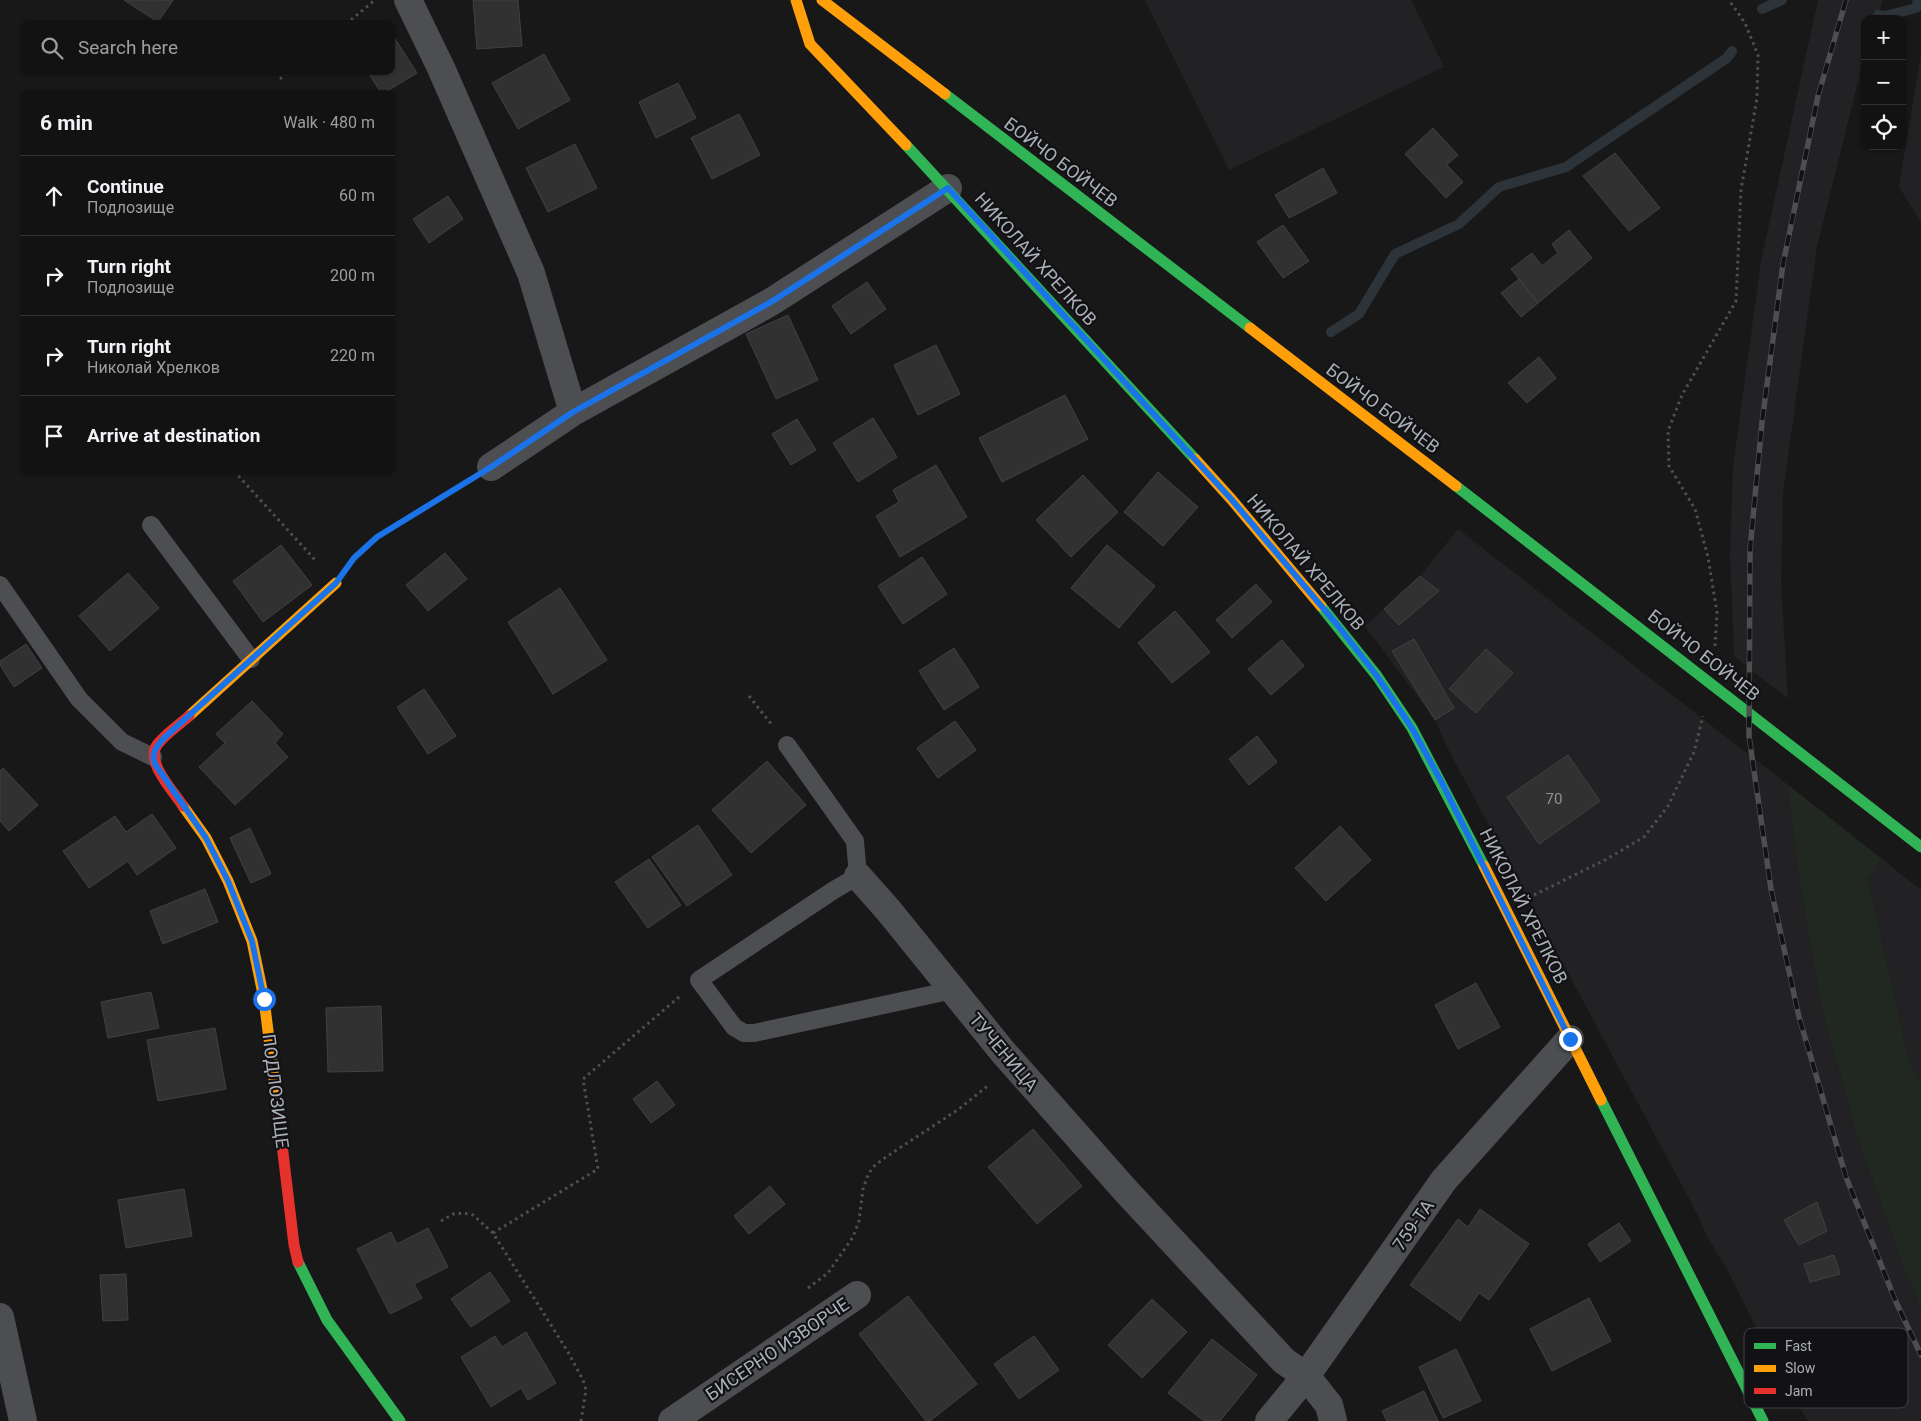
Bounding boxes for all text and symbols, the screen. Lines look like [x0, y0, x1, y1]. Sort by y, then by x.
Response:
map controls [1861, 15, 1906, 150]
button: + [1861, 15, 1906, 60]
search box [20, 20, 395, 75]
icon: search [38, 34, 66, 62]
text: Search here [78, 36, 178, 59]
button: − [1861, 60, 1906, 105]
button: locate [1861, 105, 1906, 150]
text: 6 min [40, 111, 93, 135]
text: Walk · 480 m [283, 113, 375, 132]
street label: БОЙЧО БОЙЧЕВ [1000, 113, 1122, 211]
text: Continue [87, 175, 164, 198]
icon: ahead [40, 182, 68, 210]
text: 60 m [339, 186, 375, 205]
street label: НИКОЛАЙ ХРЕЛКОВ [971, 188, 1101, 330]
text: Подлозище [87, 198, 174, 217]
text: Turn right [87, 255, 171, 278]
icon: right [40, 262, 68, 290]
text: 200 m [330, 266, 375, 285]
text: Подлозище [87, 278, 174, 297]
text: Turn right [87, 335, 171, 358]
icon: right [40, 342, 68, 370]
text: 220 m [330, 346, 375, 365]
text: Николай Хрелков [87, 358, 220, 377]
street label: БОЙЧО БОЙЧЕВ [1322, 359, 1444, 457]
icon: arrive [40, 422, 68, 450]
text: Arrive at destination [87, 424, 260, 447]
street label: НИКОЛАЙ ХРЕЛКОВ [1243, 490, 1369, 634]
street label: БОЙЧО БОЙЧЕВ [1644, 605, 1764, 705]
house number: 70 [1546, 790, 1562, 808]
street label: НИКОЛАЙ ХРЕЛКОВ [1476, 825, 1572, 987]
route start [253, 988, 276, 1011]
street label: ТУЧЕНИЦА [965, 1009, 1043, 1095]
route end [1559, 1028, 1582, 1051]
street label: ПОДЛОЗИЩЕ [259, 1033, 293, 1149]
street label: 759-ТА [1388, 1195, 1438, 1254]
street label: БИСЕРНО ИЗВОРЧЕ [701, 1293, 853, 1405]
legend [1744, 1328, 1908, 1408]
text: Fast [1785, 1338, 1812, 1354]
text: Slow [1785, 1360, 1816, 1376]
text: Jam [1785, 1383, 1813, 1399]

